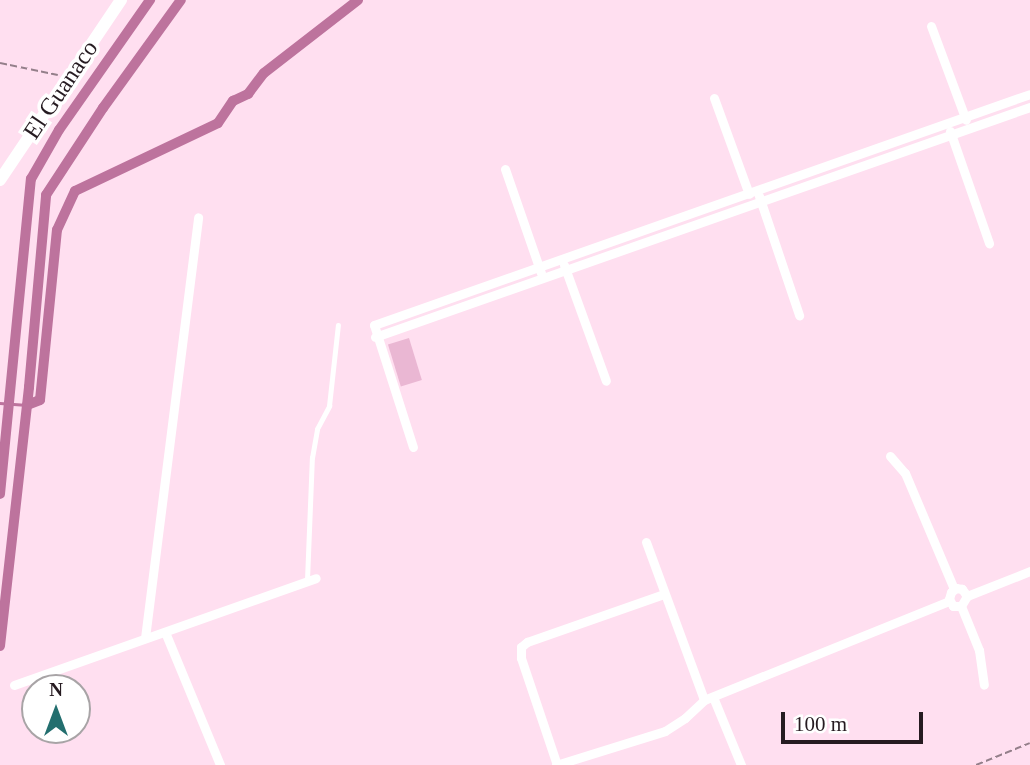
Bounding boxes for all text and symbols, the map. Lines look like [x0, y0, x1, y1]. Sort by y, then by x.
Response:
street label: El Guanaco [18, 35, 104, 145]
north arrow [21, 674, 91, 744]
text: N [49, 679, 63, 700]
scale bar [785, 698, 927, 742]
text: 100 m [794, 712, 847, 736]

